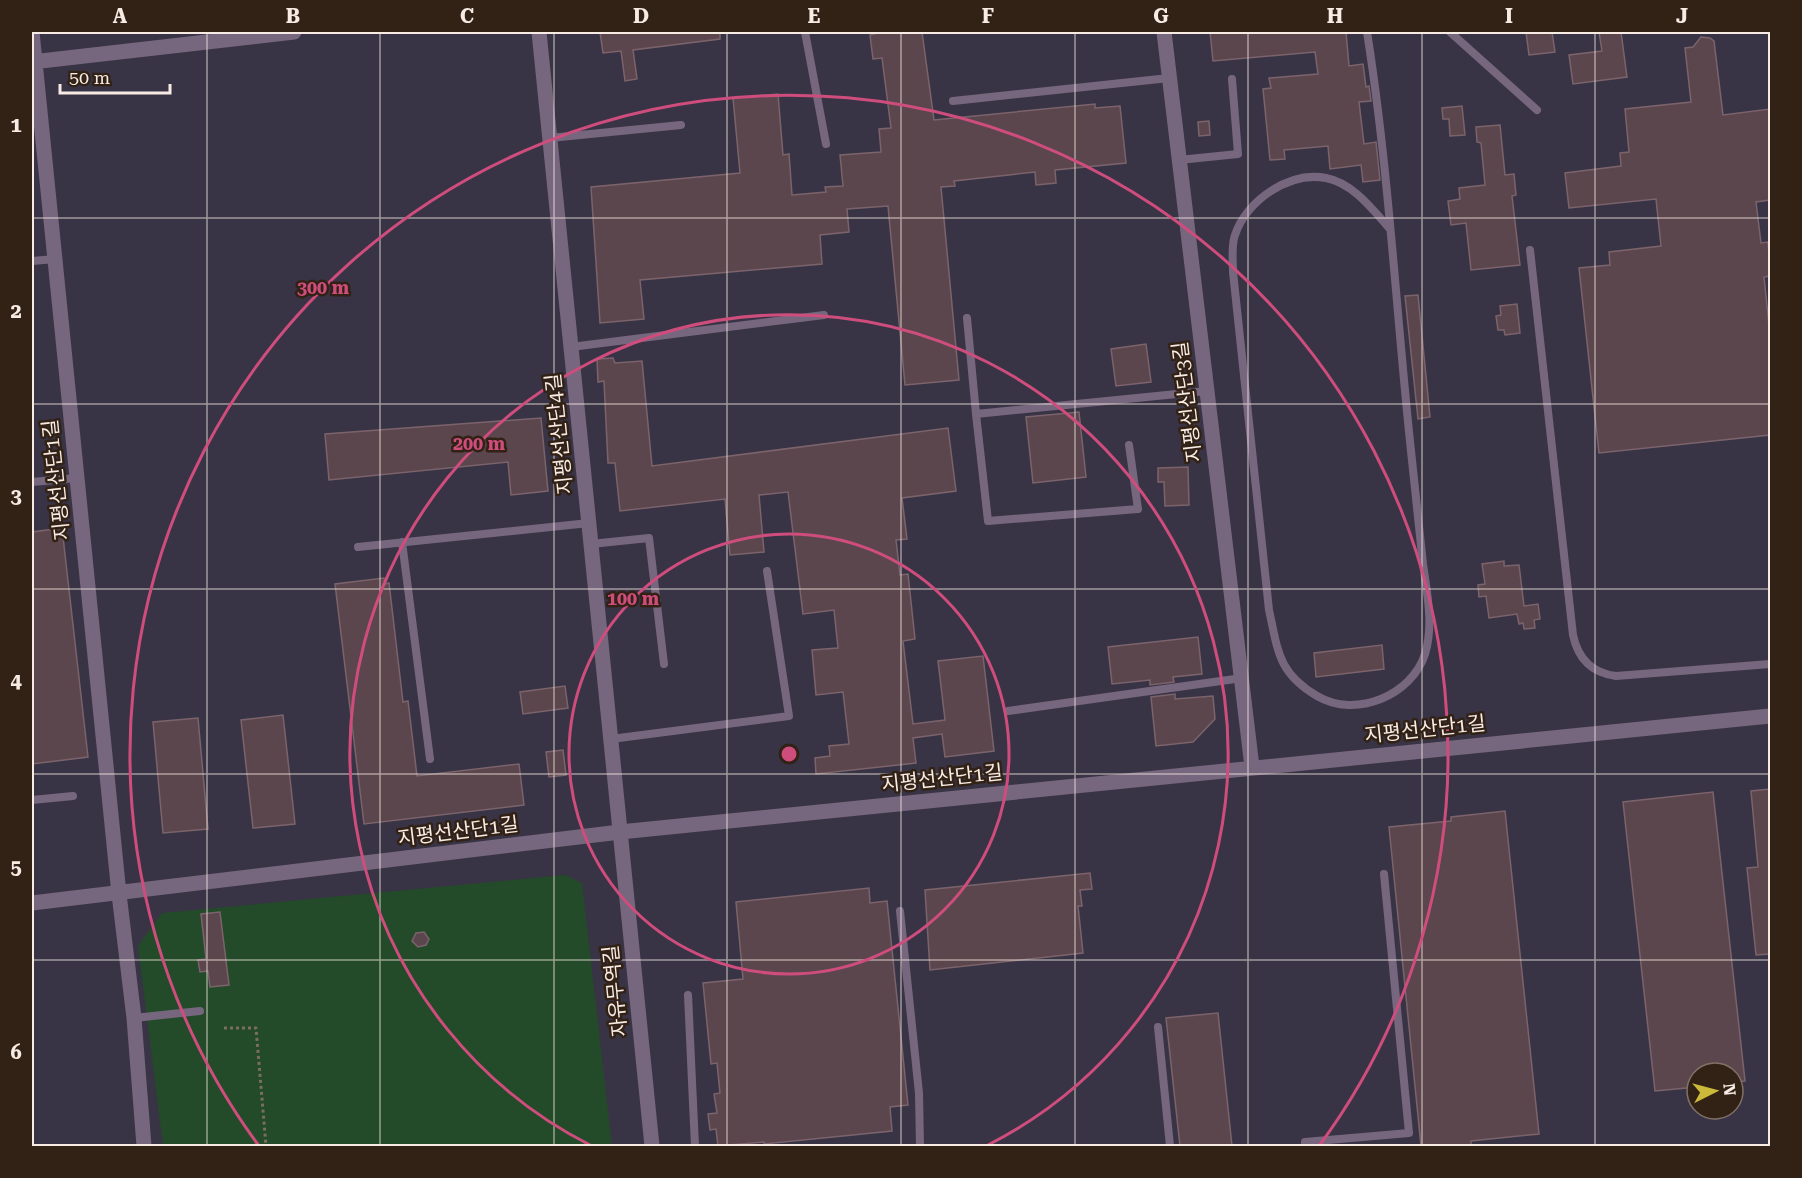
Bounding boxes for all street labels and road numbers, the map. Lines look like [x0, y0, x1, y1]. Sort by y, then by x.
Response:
street label: 지평선산단3길 [1168, 340, 1206, 464]
street label: 지평선산단4길 [541, 372, 577, 496]
street label: 지평선산단1길 [38, 418, 74, 542]
street label: 지평선산단1길 [1363, 711, 1487, 747]
street label: 지평선산단1길 [880, 760, 1004, 796]
street label: 지평선산단1길 [396, 812, 520, 850]
street label: 자유무역길 [598, 944, 632, 1038]

